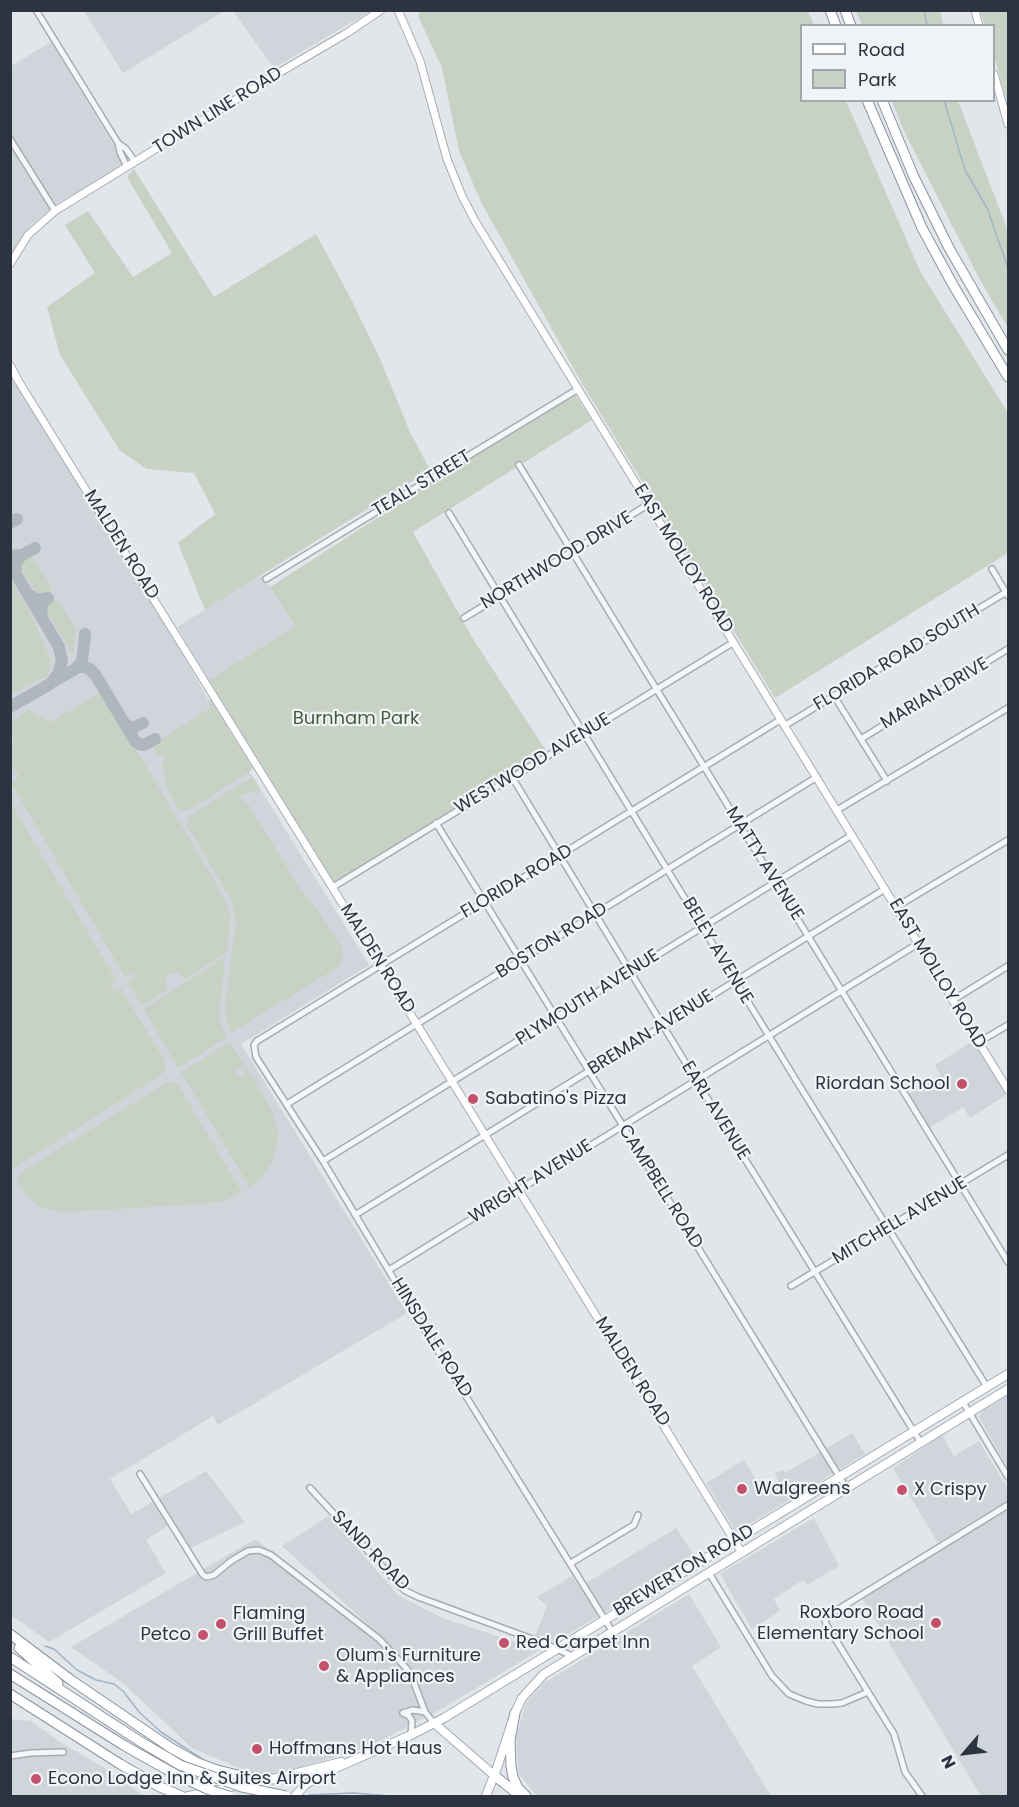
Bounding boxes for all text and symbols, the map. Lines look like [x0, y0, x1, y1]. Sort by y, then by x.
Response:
legend [800, 24, 995, 102]
text: Road [858, 37, 905, 62]
street label: TOWN LINE ROAD [150, 63, 286, 159]
text: Park [858, 67, 897, 92]
street label: TEALL STREET [369, 446, 475, 522]
street label: EAST MOLLOY ROAD [629, 481, 737, 637]
street label: MALDEN ROAD [79, 486, 163, 604]
street label: NORTHWOOD DRIVE [477, 507, 637, 615]
street label: FLORIDA ROAD SOUTH [810, 600, 984, 716]
street label: MARIAN DRIVE [877, 653, 993, 735]
park label: Burnham Park [293, 708, 419, 730]
street label: WESTWOOD AVENUE [451, 709, 615, 819]
street label: MATTY AVENUE [720, 803, 808, 925]
street label: FLORIDA ROAD [457, 840, 577, 924]
street label: BELEY AVENUE [677, 894, 757, 1008]
street label: EAST MOLLOY ROAD [884, 895, 990, 1053]
street label: BOSTON ROAD [492, 898, 612, 984]
street label: MALDEN ROAD [335, 900, 419, 1018]
street label: PLYMOUTH AVENUE [512, 945, 664, 1051]
street label: BREMAN AVENUE [584, 986, 718, 1080]
street label: EARL AVENUE [676, 1058, 754, 1164]
place label: Riordan School [815, 1073, 950, 1095]
marker: Riordan School [955, 1077, 969, 1091]
place label: Sabatino's Pizza [485, 1088, 627, 1110]
marker: Sabatino's Pizza [466, 1092, 480, 1106]
street label: CAMPBELL ROAD [613, 1121, 707, 1253]
street label: WRIGHT AVENUE [465, 1135, 597, 1229]
street label: MITCHELL AVENUE [829, 1172, 971, 1270]
street label: HINSDALE ROAD [386, 1274, 476, 1402]
street label: MALDEN ROAD [590, 1313, 674, 1431]
place label: Walgreens [754, 1478, 850, 1500]
place label: X Crispy [914, 1479, 987, 1501]
marker: Walgreens [735, 1482, 749, 1496]
marker: X Crispy [895, 1483, 909, 1497]
street label: SAND ROAD [327, 1507, 413, 1595]
street label: BREWERTON ROAD [610, 1520, 758, 1622]
place label: Roxboro Road Elementary School [757, 1602, 924, 1644]
place label: Flaming Grill Buffet [233, 1603, 324, 1646]
marker: Roxboro Road Elementary School [929, 1616, 943, 1630]
marker: Flaming Grill Buffet [214, 1617, 228, 1631]
place label: Petco [140, 1624, 191, 1646]
marker: Petco [196, 1628, 210, 1642]
place label: Red Carpet Inn [516, 1632, 650, 1654]
marker: Red Carpet Inn [497, 1636, 511, 1650]
place label: Olum's Furniture & Appliances [336, 1645, 481, 1688]
marker: Olum's Furniture & Appliances [317, 1659, 331, 1673]
north arrow [935, 1723, 995, 1783]
place label: Hoffmans Hot Haus [269, 1738, 442, 1760]
marker: Hoffmans Hot Haus [250, 1742, 264, 1756]
text: N [936, 1751, 962, 1772]
place label: Econo Lodge Inn & Suites Airport [48, 1768, 336, 1790]
marker: Econo Lodge Inn & Suites Airport [29, 1772, 43, 1786]

